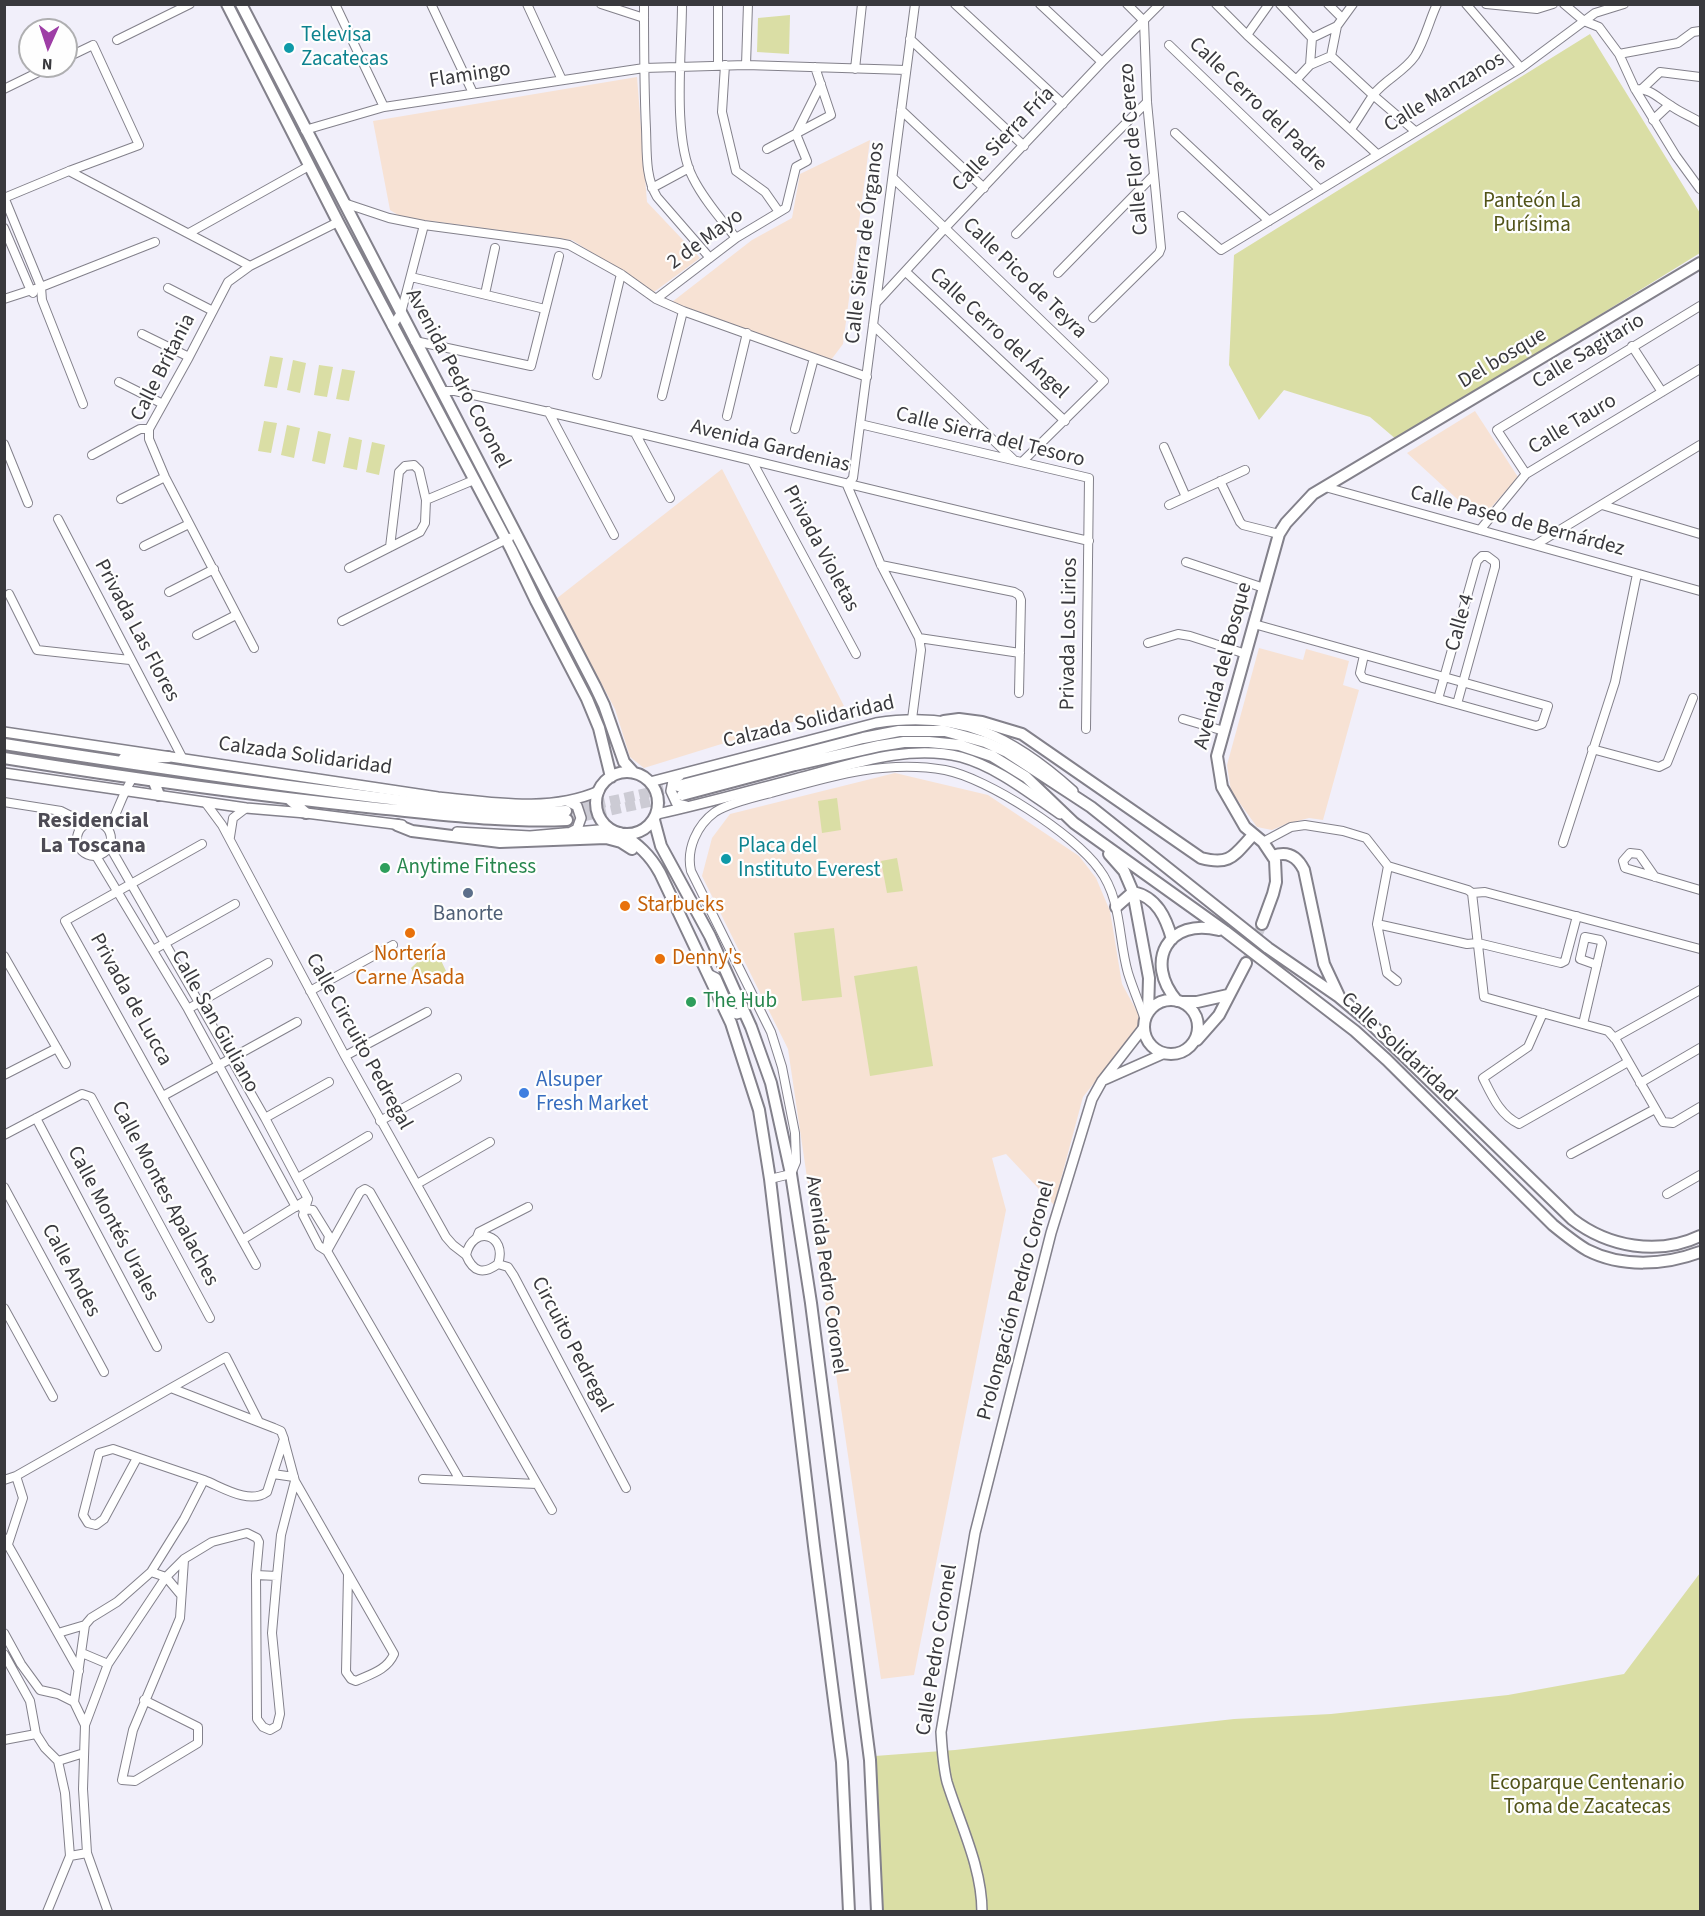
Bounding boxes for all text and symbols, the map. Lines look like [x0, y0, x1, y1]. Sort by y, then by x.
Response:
north arrow [18, 18, 78, 78]
place label: Televisa Zacatecas [301, 23, 388, 73]
street label: Calle Cerro del Padre [1183, 33, 1331, 177]
marker: Televisa Zacatecas [282, 41, 296, 55]
street label: Calle Manzanos [1380, 47, 1510, 139]
text: N [41, 53, 53, 75]
street label: Flamingo [428, 57, 512, 95]
street label: Calle Flor de Cerezo [1115, 62, 1155, 236]
street label: Calle Sierra Fría [948, 82, 1060, 198]
street label: Calle Sierra de Órganos [841, 141, 891, 345]
park label: Panteón La Purísima [1483, 189, 1581, 239]
street label: 2 de Mayo [663, 204, 749, 276]
street label: Calle Pico de Teyra [956, 213, 1092, 345]
street label: Calle Cerro del Ángel [923, 263, 1073, 405]
street label: Avenida Pedro Coronel [399, 285, 515, 473]
street label: Calle Sagitario [1528, 309, 1650, 395]
street label: Calle Britania [126, 310, 202, 426]
street label: Del bosque [1454, 323, 1552, 395]
street label: Calle Tauro [1524, 389, 1622, 461]
street label: Calle Sierra del Tesoro [893, 402, 1087, 474]
street label: Avenida Gardenias [688, 415, 852, 479]
street label: Privada Violetas [776, 481, 864, 617]
street label: Calle Paseo de Bernárdez [1407, 481, 1627, 563]
street label: Privada Las Flores [88, 555, 184, 707]
street label: Privada Los Lirios [1056, 557, 1084, 711]
street label: Avenida del Bosque [1190, 580, 1258, 752]
street label: Calle 4 [1441, 591, 1481, 655]
street label: Calzada Solidaridad [721, 691, 897, 755]
street label: Calzada Solidaridad [217, 732, 393, 782]
district label: Residencial La Toscana [37, 809, 149, 860]
place label: Placa del Instituto Everest [738, 834, 881, 884]
marker: Placa del Instituto Everest [719, 852, 733, 866]
place label: Anytime Fitness [397, 855, 536, 881]
marker: Anytime Fitness [378, 861, 392, 875]
marker: Banorte [461, 886, 475, 900]
place label: Starbucks [637, 893, 724, 919]
marker: Starbucks [618, 899, 632, 913]
place label: Banorte [433, 902, 503, 928]
marker: Nortería Carne Asada [403, 926, 417, 940]
street label: Privada de Lucca [83, 929, 177, 1071]
place label: Nortería Carne Asada [355, 942, 465, 992]
street label: Calle San Giuliano [164, 946, 264, 1098]
place label: Denny's [672, 946, 742, 972]
street label: Calle Circuito Pedregal [299, 949, 417, 1135]
marker: Denny's [653, 952, 667, 966]
street label: Calle Solidaridad [1335, 988, 1461, 1108]
place label: The Hub [703, 989, 777, 1015]
marker: The Hub [684, 995, 698, 1009]
place label: Alsuper Fresh Market [536, 1068, 648, 1118]
marker: Alsuper Fresh Market [517, 1086, 531, 1100]
street label: Calle Montes Apalaches [105, 1097, 223, 1291]
street label: Calle Montés Urales [61, 1142, 163, 1306]
street label: Avenida Pedro Coronel [799, 1174, 851, 1376]
street label: Prolongación Pedro Coronel [973, 1179, 1061, 1423]
street label: Calle Andes [35, 1220, 105, 1322]
street label: Circuito Pedregal [525, 1273, 617, 1417]
street label: Calle Pedro Coronel [912, 1563, 964, 1737]
park label: Ecoparque Centenario Toma de Zacatecas [1489, 1771, 1685, 1821]

